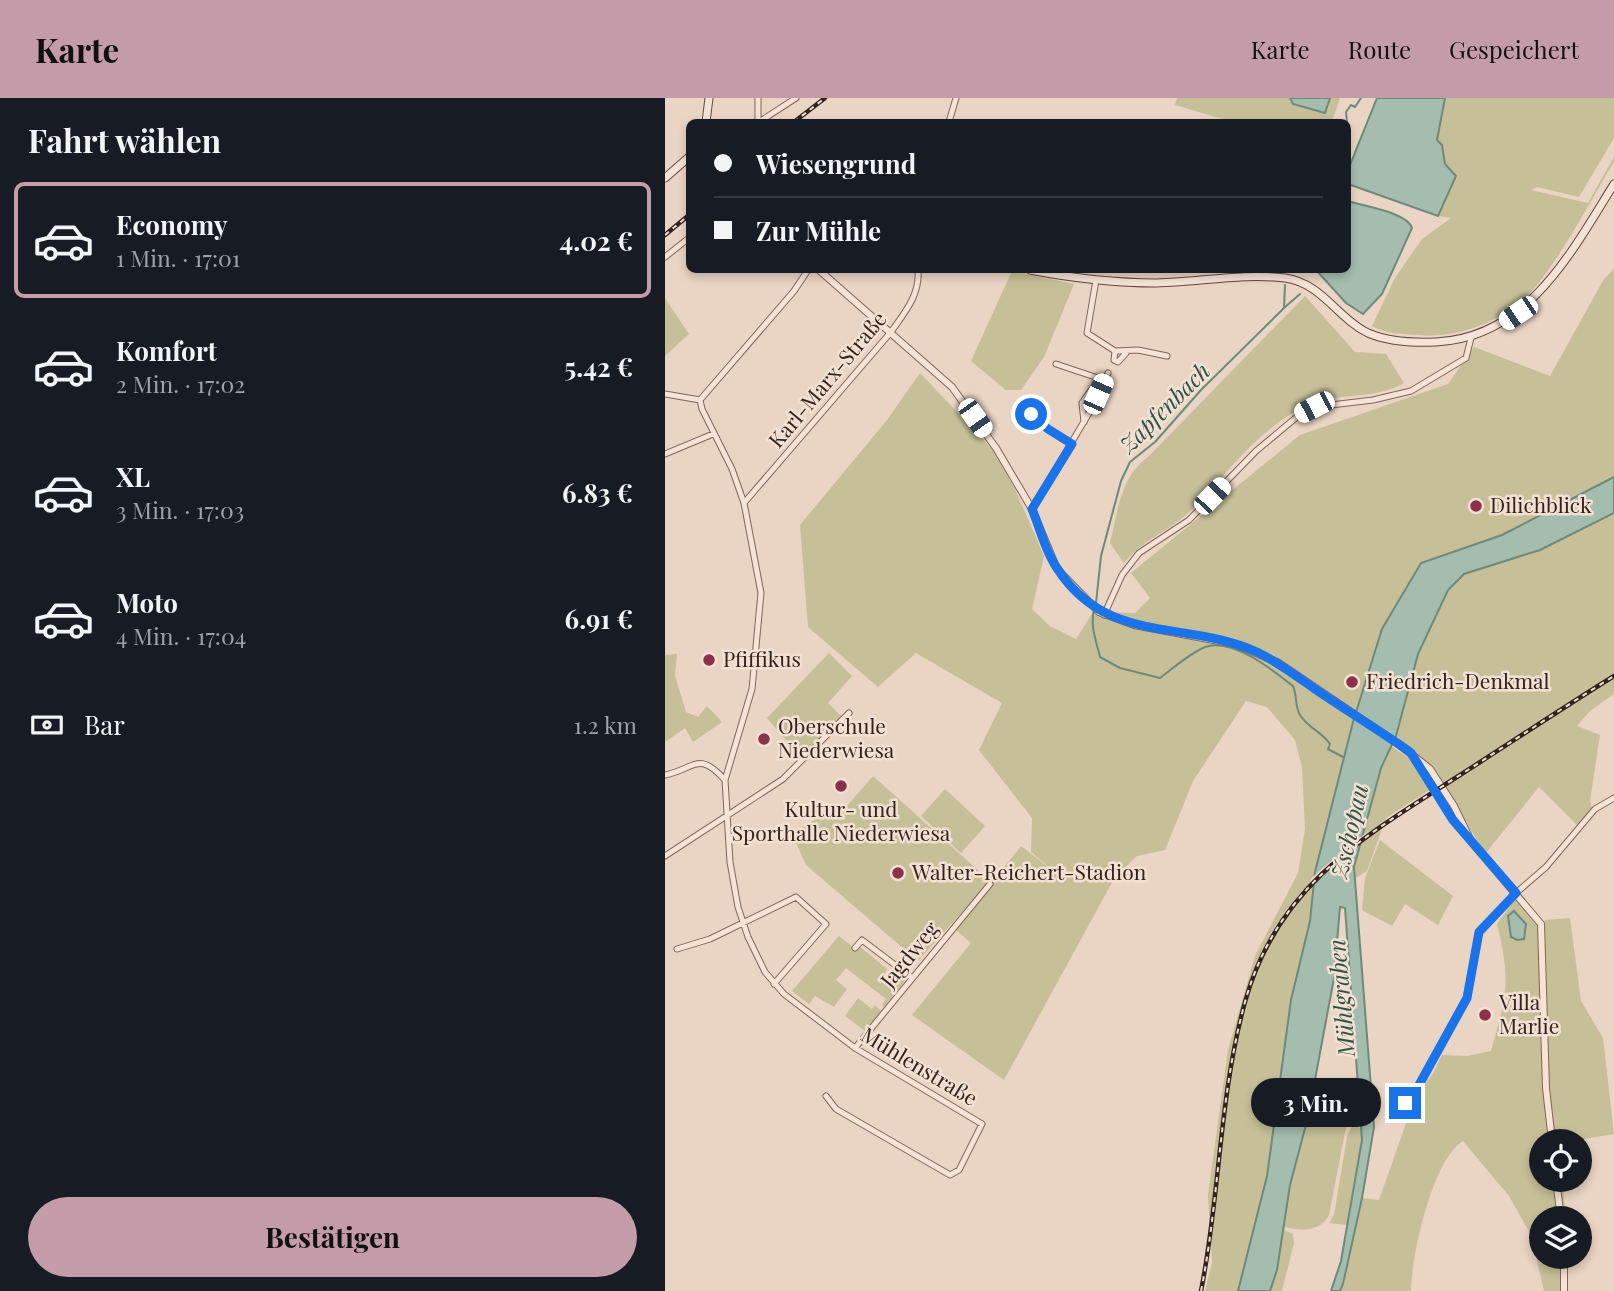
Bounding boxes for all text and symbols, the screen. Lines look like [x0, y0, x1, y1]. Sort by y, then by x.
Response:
text: Karte [35, 27, 119, 71]
text: Karte [1251, 33, 1310, 65]
text: Route [1348, 33, 1411, 65]
text: Gespeichert [1449, 33, 1579, 65]
text: Fahrt wählen [28, 118, 221, 161]
text: Wiesengrund [756, 146, 916, 181]
text: Economy [116, 207, 227, 242]
icon: car [32, 209, 95, 272]
text: Zur Mühle [756, 213, 881, 248]
text: 4.02 € [559, 223, 633, 258]
text: 1 Min. · 17:01 [116, 242, 240, 273]
car [1495, 293, 1542, 333]
street label: Karl-Marx-Straße [761, 305, 892, 453]
text: Komfort [116, 333, 217, 368]
icon: car [32, 335, 95, 398]
text: 5.42 € [564, 349, 633, 384]
water label: Zapfenbach [1111, 355, 1216, 460]
text: 2 Min. · 17:02 [116, 368, 245, 399]
car [1080, 371, 1117, 417]
car [1291, 388, 1338, 426]
car [955, 395, 996, 441]
route start [1015, 398, 1047, 430]
text: XL [116, 459, 150, 494]
icon: car [32, 461, 95, 524]
car [1190, 474, 1235, 518]
text: 6.83 € [562, 475, 633, 510]
place label: Dilichblick [1490, 490, 1592, 518]
text: 3 Min. · 17:03 [116, 494, 244, 525]
marker: Dilichblick [1468, 498, 1484, 514]
text: Moto [116, 585, 178, 620]
icon: car [32, 587, 95, 650]
text: 6.91 € [565, 601, 633, 636]
text: 4 Min. · 17:04 [116, 620, 246, 651]
place label: Pfiffikus [723, 644, 801, 672]
marker: Pfiffikus [701, 652, 717, 668]
place label: Friedrich-Denkmal [1366, 666, 1550, 694]
marker: Friedrich-Denkmal [1344, 674, 1360, 690]
icon: cash [28, 706, 66, 744]
text: Bar [84, 707, 125, 742]
text: 1.2 km [574, 709, 637, 740]
place label: Oberschule Niederwiesa [778, 711, 895, 763]
marker: Oberschule Niederwiesa [756, 731, 772, 747]
marker: Kultur- und Sporthalle Niederwiesa [833, 778, 849, 794]
water label: Zschopau [1323, 781, 1374, 881]
place label: Kultur- und Sporthalle Niederwiesa [732, 794, 951, 846]
place label: Walter-Reichert-Stadion [911, 857, 1147, 885]
marker: Walter-Reichert-Stadion [890, 865, 906, 881]
street label: Jagdweg [873, 915, 944, 993]
water label: Mühlgraben [1320, 938, 1361, 1059]
place label: Villa Marlie [1498, 987, 1559, 1039]
marker: Villa Marlie [1477, 1007, 1493, 1023]
street label: Mühlenstraße [857, 1020, 983, 1111]
callout: 3 Min. [1251, 1079, 1381, 1128]
text: 3 Min. [1283, 1087, 1349, 1118]
route end [1389, 1087, 1421, 1119]
map controls [1529, 1129, 1592, 1269]
button: locate [1529, 1129, 1592, 1192]
button: Bestätigen [28, 1197, 637, 1277]
button: layers [1529, 1206, 1592, 1269]

